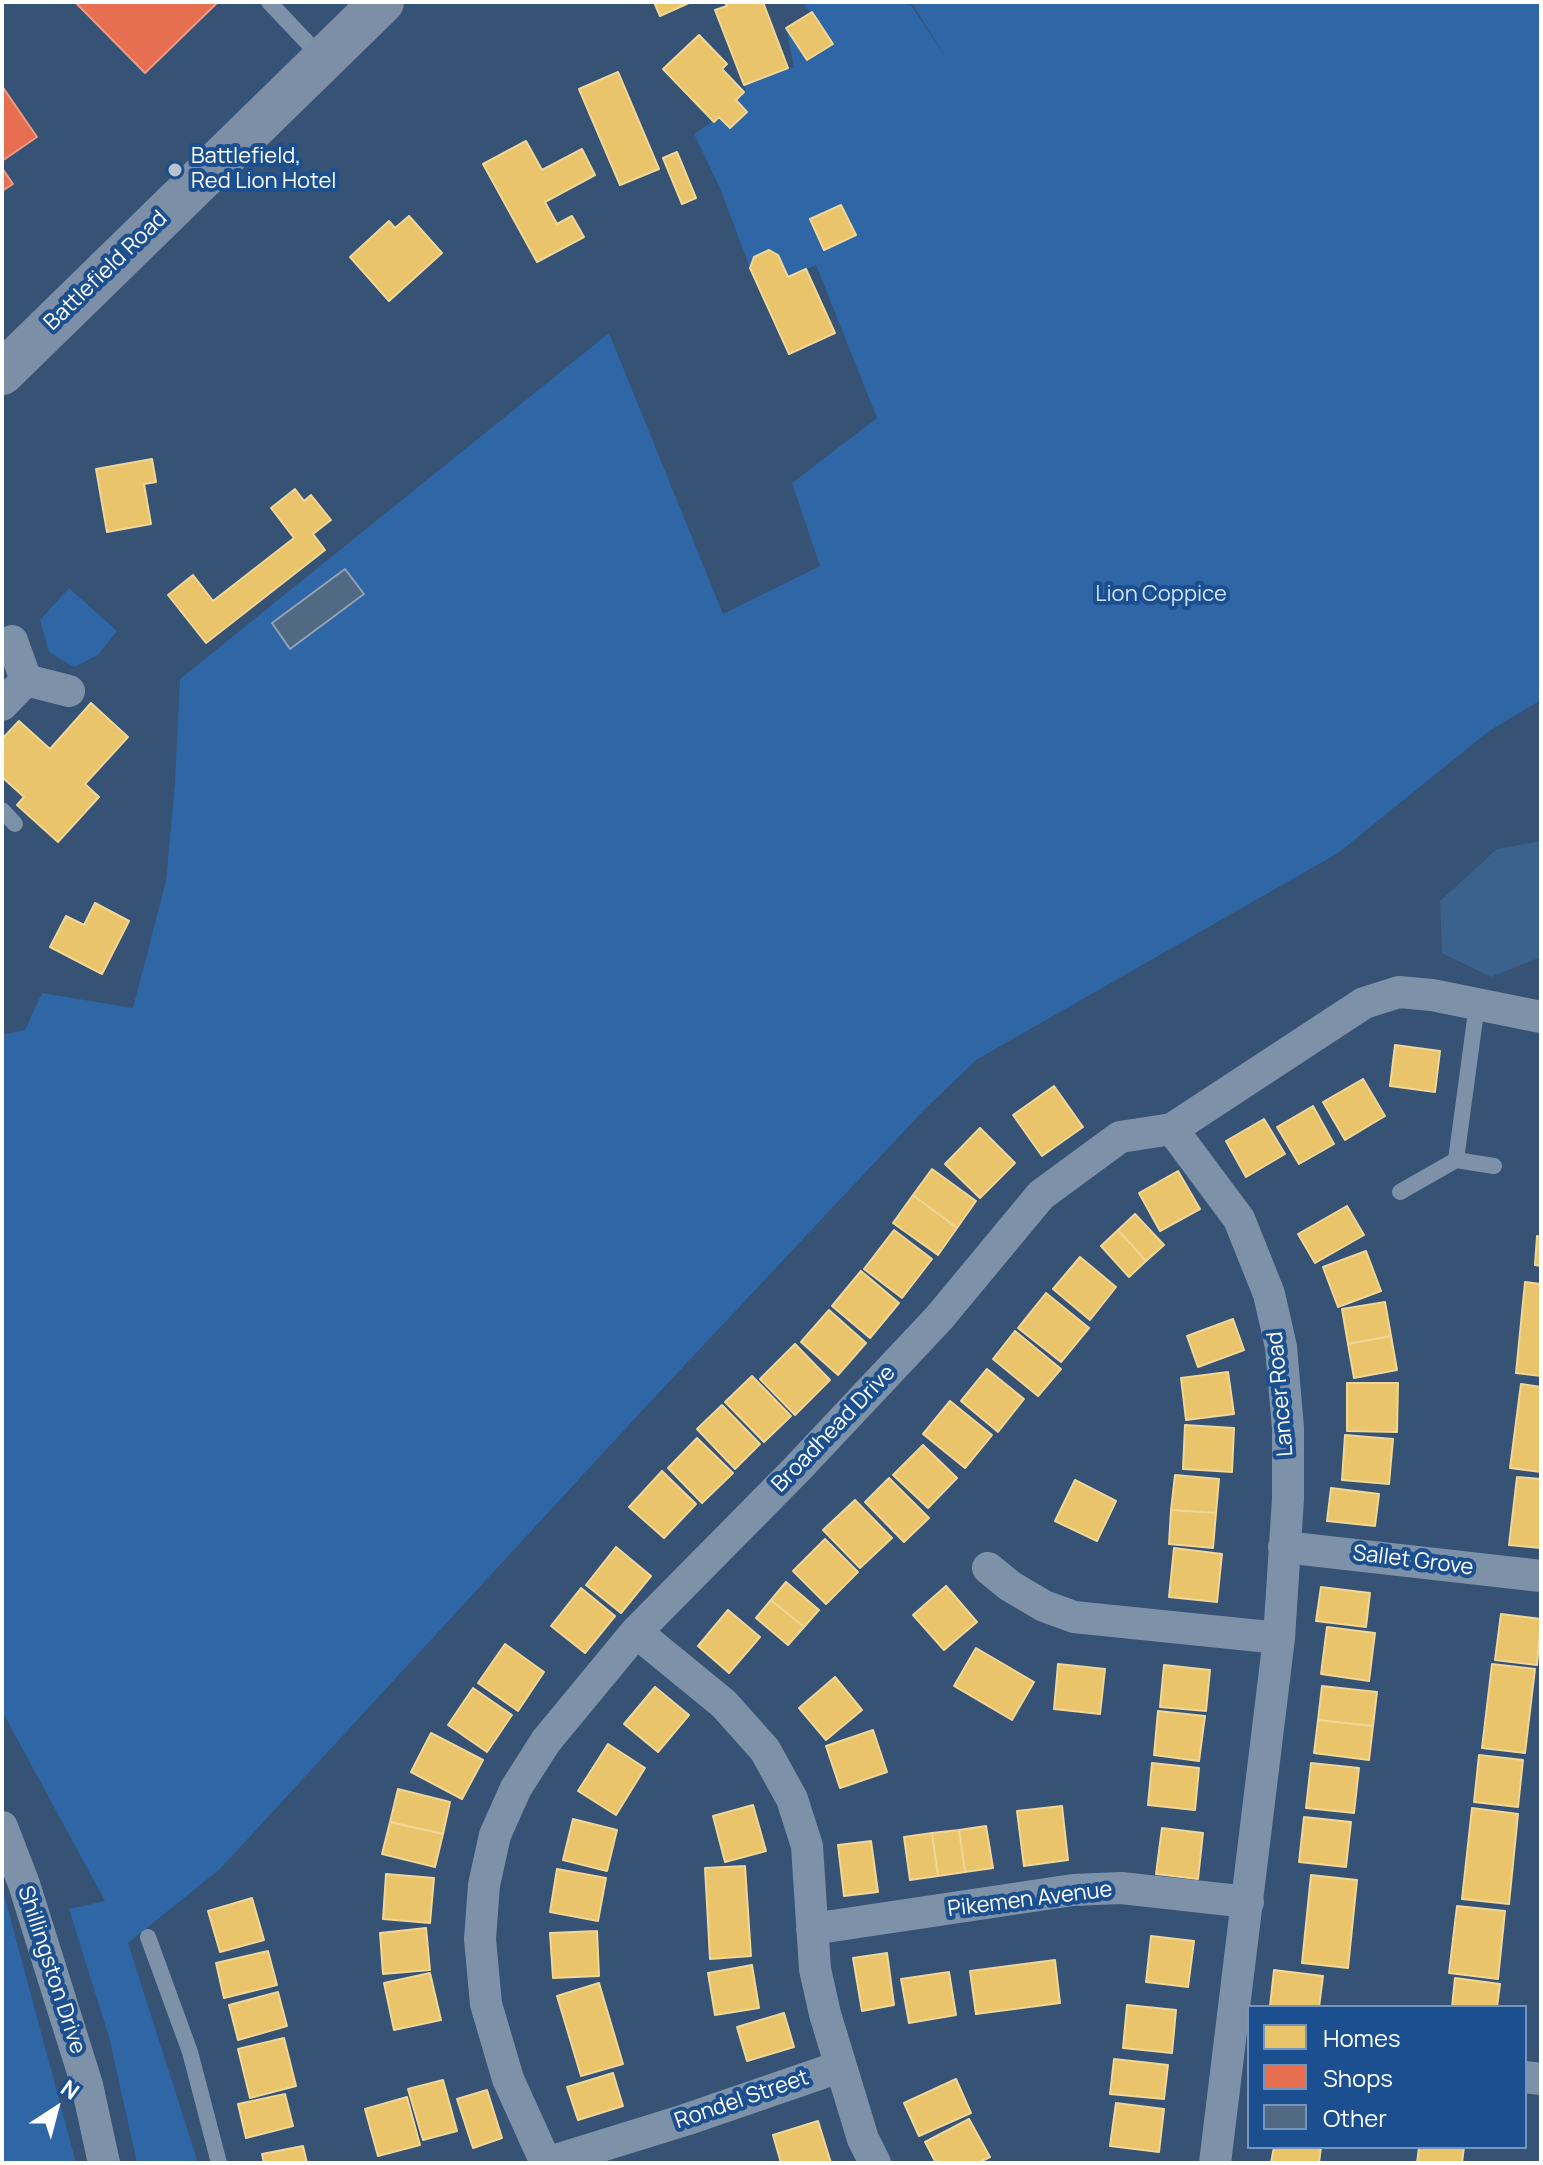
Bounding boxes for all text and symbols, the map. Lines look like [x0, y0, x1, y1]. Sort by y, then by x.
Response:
place label: Battlefield, Red Lion Hotel [191, 144, 336, 196]
marker: Battlefield, Red Lion Hotel [166, 161, 184, 179]
street label: Battlefield Road [39, 206, 173, 336]
park label: Lion Coppice [1095, 582, 1227, 608]
street label: Lancer Road [1262, 1330, 1300, 1458]
street label: Broadhead Drive [767, 1360, 901, 1498]
street label: Sallet Grove [1351, 1540, 1475, 1582]
street label: Pikemen Avenue [946, 1877, 1114, 1923]
street label: Shillingston Drive [11, 1883, 91, 2057]
legend [1247, 2005, 1527, 2149]
text: Homes [1323, 2021, 1401, 2054]
text: Shops [1323, 2061, 1393, 2094]
street label: Rondel Street [672, 2065, 812, 2135]
north arrow [16, 2069, 96, 2149]
text: N [55, 2073, 85, 2106]
text: Other [1323, 2101, 1387, 2134]

